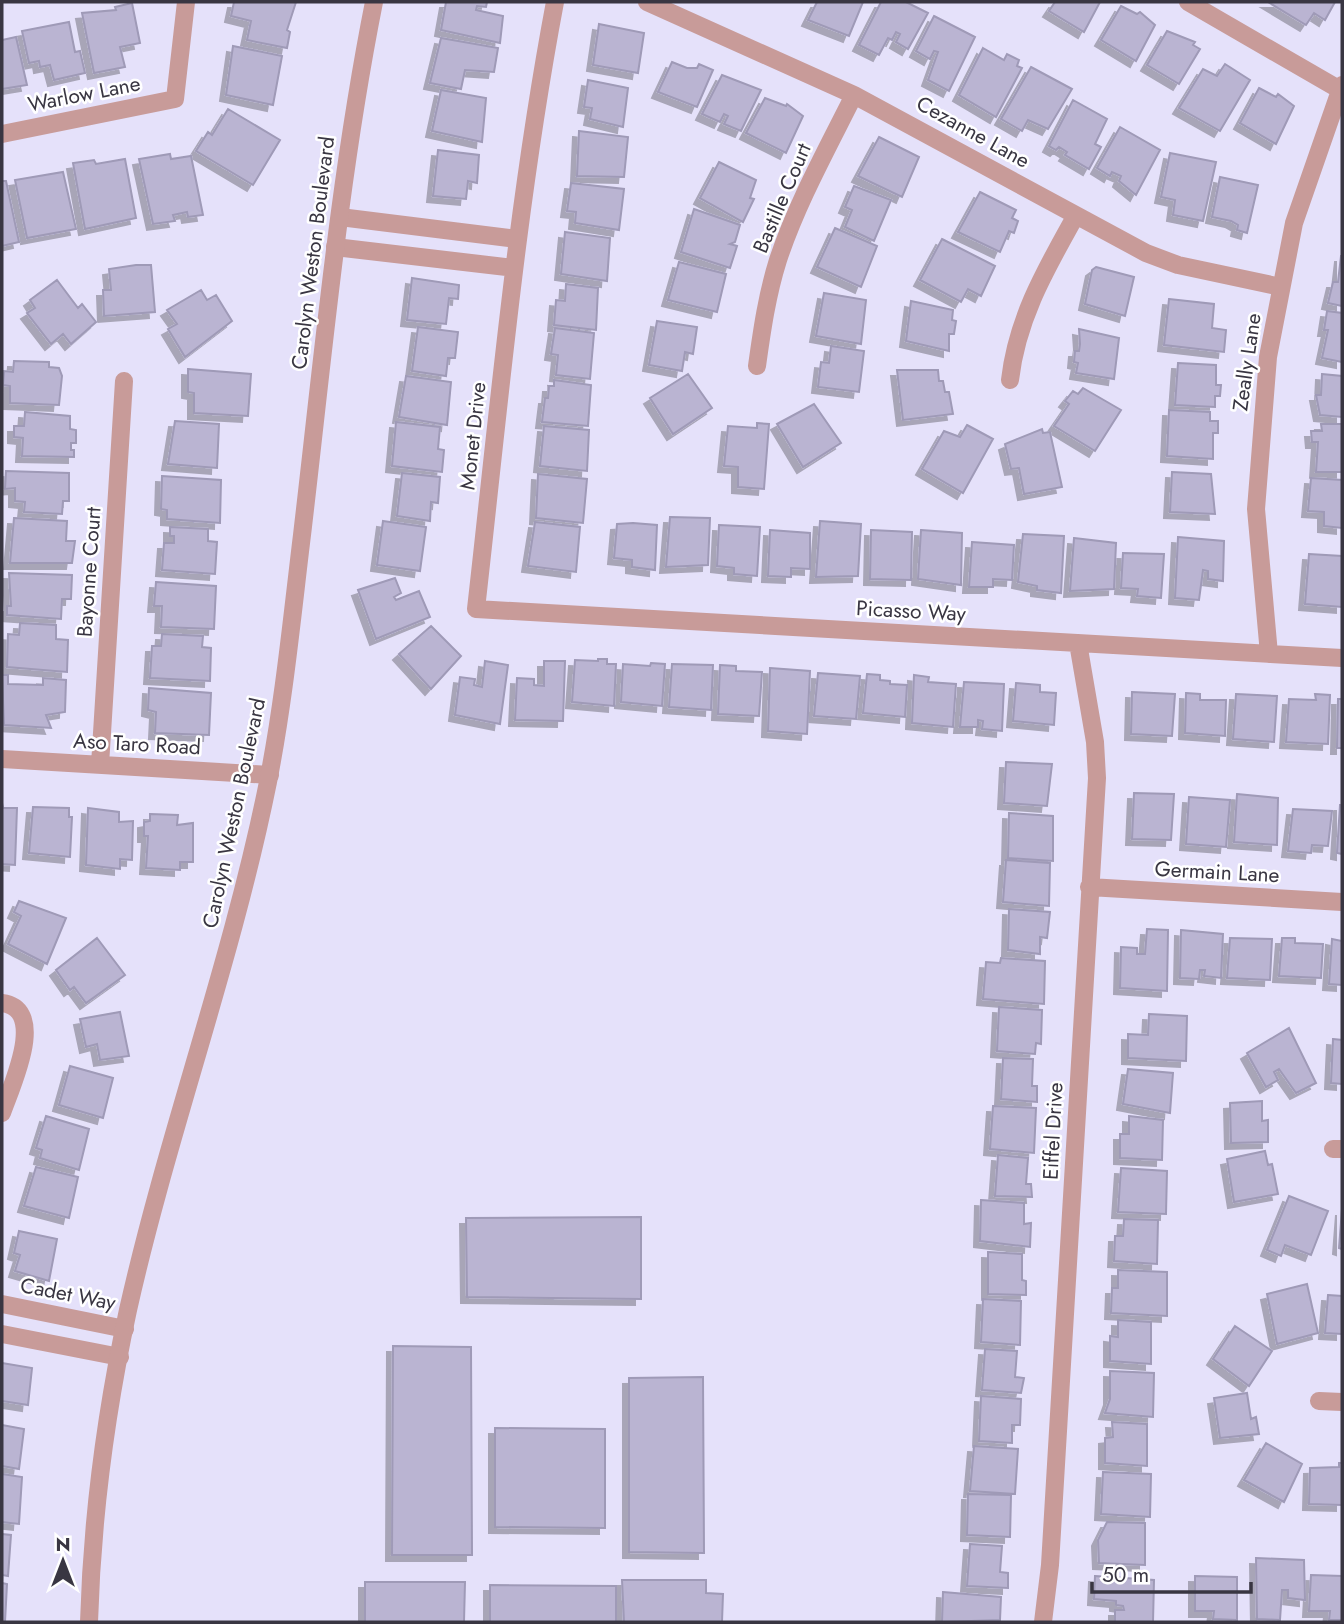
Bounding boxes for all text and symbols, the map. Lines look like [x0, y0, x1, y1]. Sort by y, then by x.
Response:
street label: Warlow Lane [25, 68, 143, 120]
street label: Cezanne Lane [911, 89, 1035, 176]
street label: Carolyn Weston Boulevard [284, 135, 342, 371]
street label: Bastille Court [745, 138, 819, 258]
street label: Zeally Lane [1225, 311, 1269, 413]
street label: Monet Drive [452, 380, 494, 491]
street label: Bayonne Court [69, 506, 109, 638]
street label: Picasso Way [855, 593, 967, 629]
street label: Carolyn Weston Boulevard [195, 695, 273, 931]
street label: Aso Taro Road [72, 726, 202, 762]
street label: Germain Lane [1154, 854, 1280, 890]
street label: Eiffel Drive [1035, 1081, 1071, 1181]
street label: Cadet Way [18, 1270, 119, 1318]
north arrow [28, 1526, 98, 1596]
text: N [55, 1531, 71, 1558]
scale bar [1092, 1550, 1251, 1594]
text: 50 m [1102, 1560, 1149, 1590]

